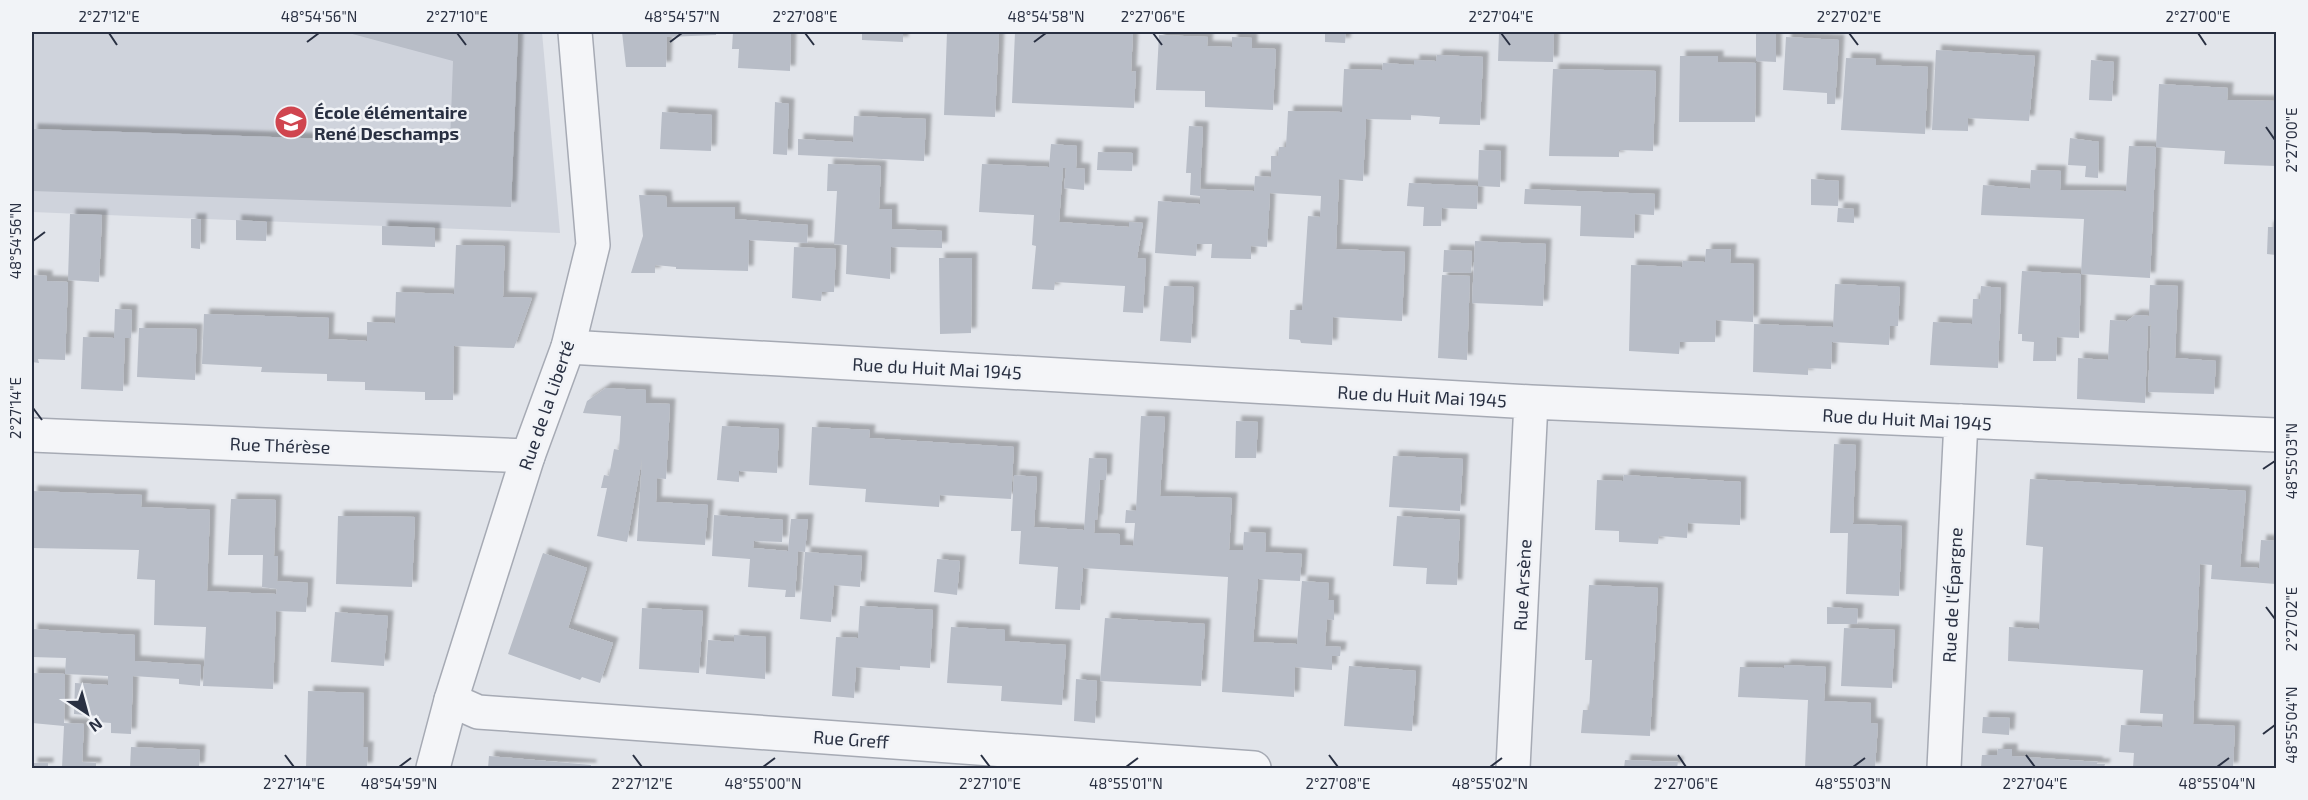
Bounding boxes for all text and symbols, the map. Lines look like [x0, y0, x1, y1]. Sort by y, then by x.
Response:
text: 2°27'12"E [78, 7, 140, 25]
text: 48°54'56"N [281, 7, 357, 25]
text: 2°27'10"E [426, 7, 488, 25]
text: 48°54'57"N [644, 7, 720, 25]
text: 2°27'08"E [773, 7, 837, 25]
text: 48°54'58"N [1007, 7, 1085, 25]
text: 2°27'06"E [1121, 7, 1185, 25]
text: 2°27'04"E [1468, 7, 1534, 25]
text: 2°27'02"E [1817, 7, 1881, 25]
text: 2°27'00"E [2166, 7, 2230, 25]
place label: École élémentaire René Deschamps [314, 101, 467, 144]
school or university icon: École élémentaire René Deschamps [273, 104, 309, 140]
text: 2°27'00"E [2282, 108, 2300, 172]
text: 48°54'56"N [6, 203, 24, 279]
street label: Rue de la Liberté [514, 337, 578, 473]
street label: Rue du Huit Mai 1945 [852, 353, 1022, 383]
text: 2°27'14"E [6, 377, 24, 439]
street label: Rue du Huit Mai 1945 [1337, 381, 1507, 411]
street label: Rue du Huit Mai 1945 [1822, 404, 1992, 434]
text: 48°55'03"N [2282, 423, 2300, 499]
street label: Rue Thérèse [229, 432, 331, 458]
street label: Rue de l'Épargne [1937, 527, 1967, 663]
street label: Rue Arsène [1509, 538, 1535, 632]
text: 2°27'02"E [2282, 587, 2300, 651]
north arrow [57, 683, 117, 743]
text: 48°55'04"N [2282, 686, 2300, 764]
text: N [86, 714, 106, 737]
street label: Rue Greff [812, 725, 891, 753]
text: 2°27'14"E [263, 774, 325, 792]
text: 48°54'59"N [361, 774, 437, 792]
text: 2°27'12"E [611, 774, 673, 792]
text: 48°55'00"N [725, 774, 801, 792]
text: 2°27'10"E [959, 774, 1021, 792]
text: 48°55'01"N [1089, 774, 1163, 792]
text: 2°27'08"E [1306, 774, 1370, 792]
text: 48°55'02"N [1452, 774, 1528, 792]
text: 2°27'06"E [1654, 774, 1718, 792]
text: 48°55'03"N [1815, 774, 1891, 792]
text: 2°27'04"E [2002, 774, 2068, 792]
text: 48°55'04"N [2178, 774, 2256, 792]

